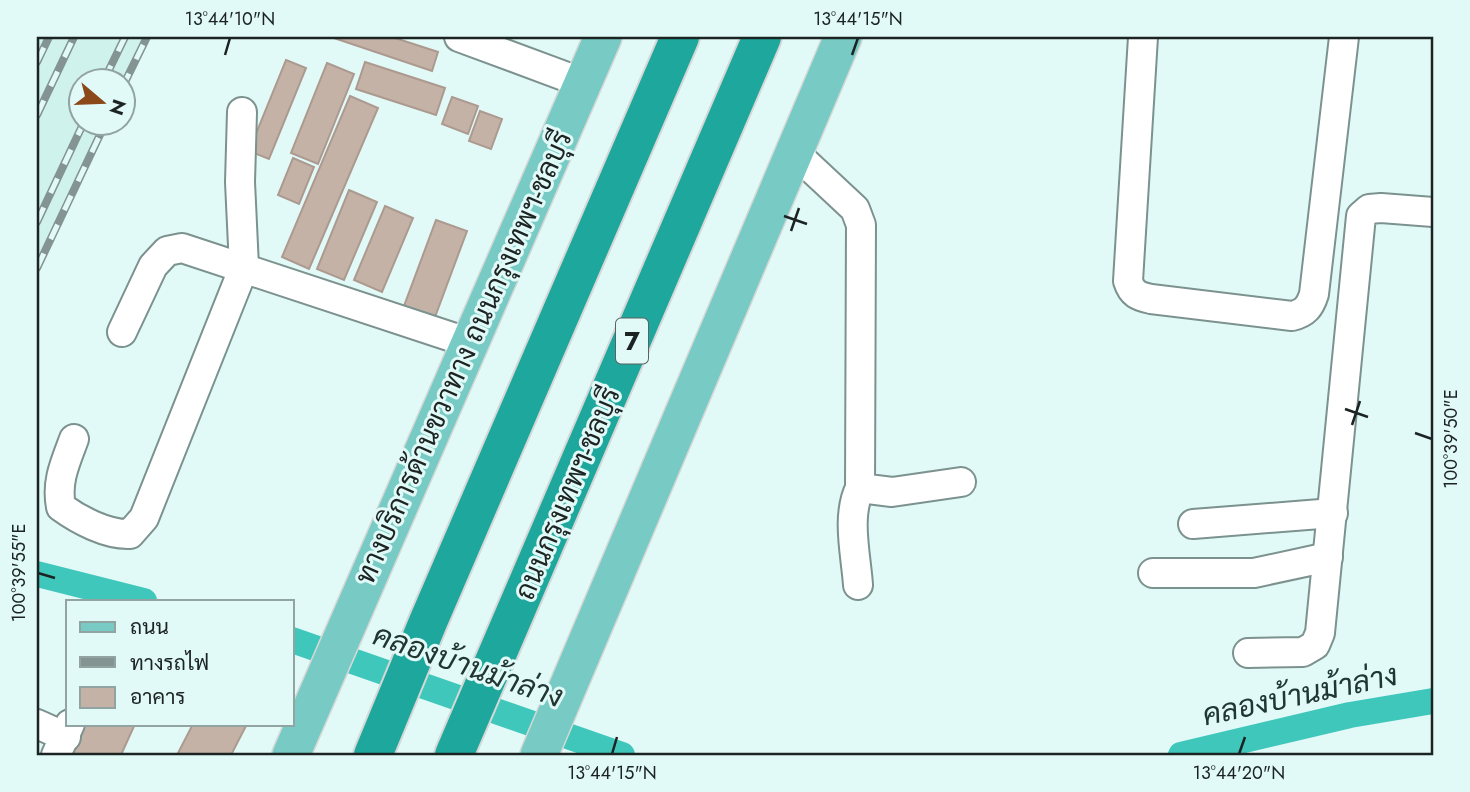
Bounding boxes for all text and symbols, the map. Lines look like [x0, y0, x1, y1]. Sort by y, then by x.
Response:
text: 13°44'10"N [185, 6, 275, 32]
text: 13°44'15"N [813, 6, 903, 32]
north arrow [66, 66, 136, 136]
text: N [102, 96, 133, 119]
street label: ทางบริการด้านขวาทาง ถนนกรุงเทพฯ-ชลบุรี [347, 125, 579, 589]
road number: 7 [616, 318, 648, 364]
street label: ถนนกรุงเทพฯ-ชลบุรี [507, 382, 627, 604]
text: 100°39'50"E [1438, 389, 1464, 489]
text: 100°39'55"E [6, 524, 32, 622]
legend [66, 600, 294, 726]
text: ถนน [130, 612, 169, 642]
water label: คลองบ้านม้าล่าง [367, 613, 569, 718]
text: ทางรถไฟ [130, 648, 209, 678]
water label: คลองบ้านม้าล่าง [1198, 653, 1401, 736]
text: อาคาร [130, 682, 186, 712]
text: 13°44'15"N [567, 760, 657, 786]
text: 13°44'20"N [1193, 760, 1285, 786]

